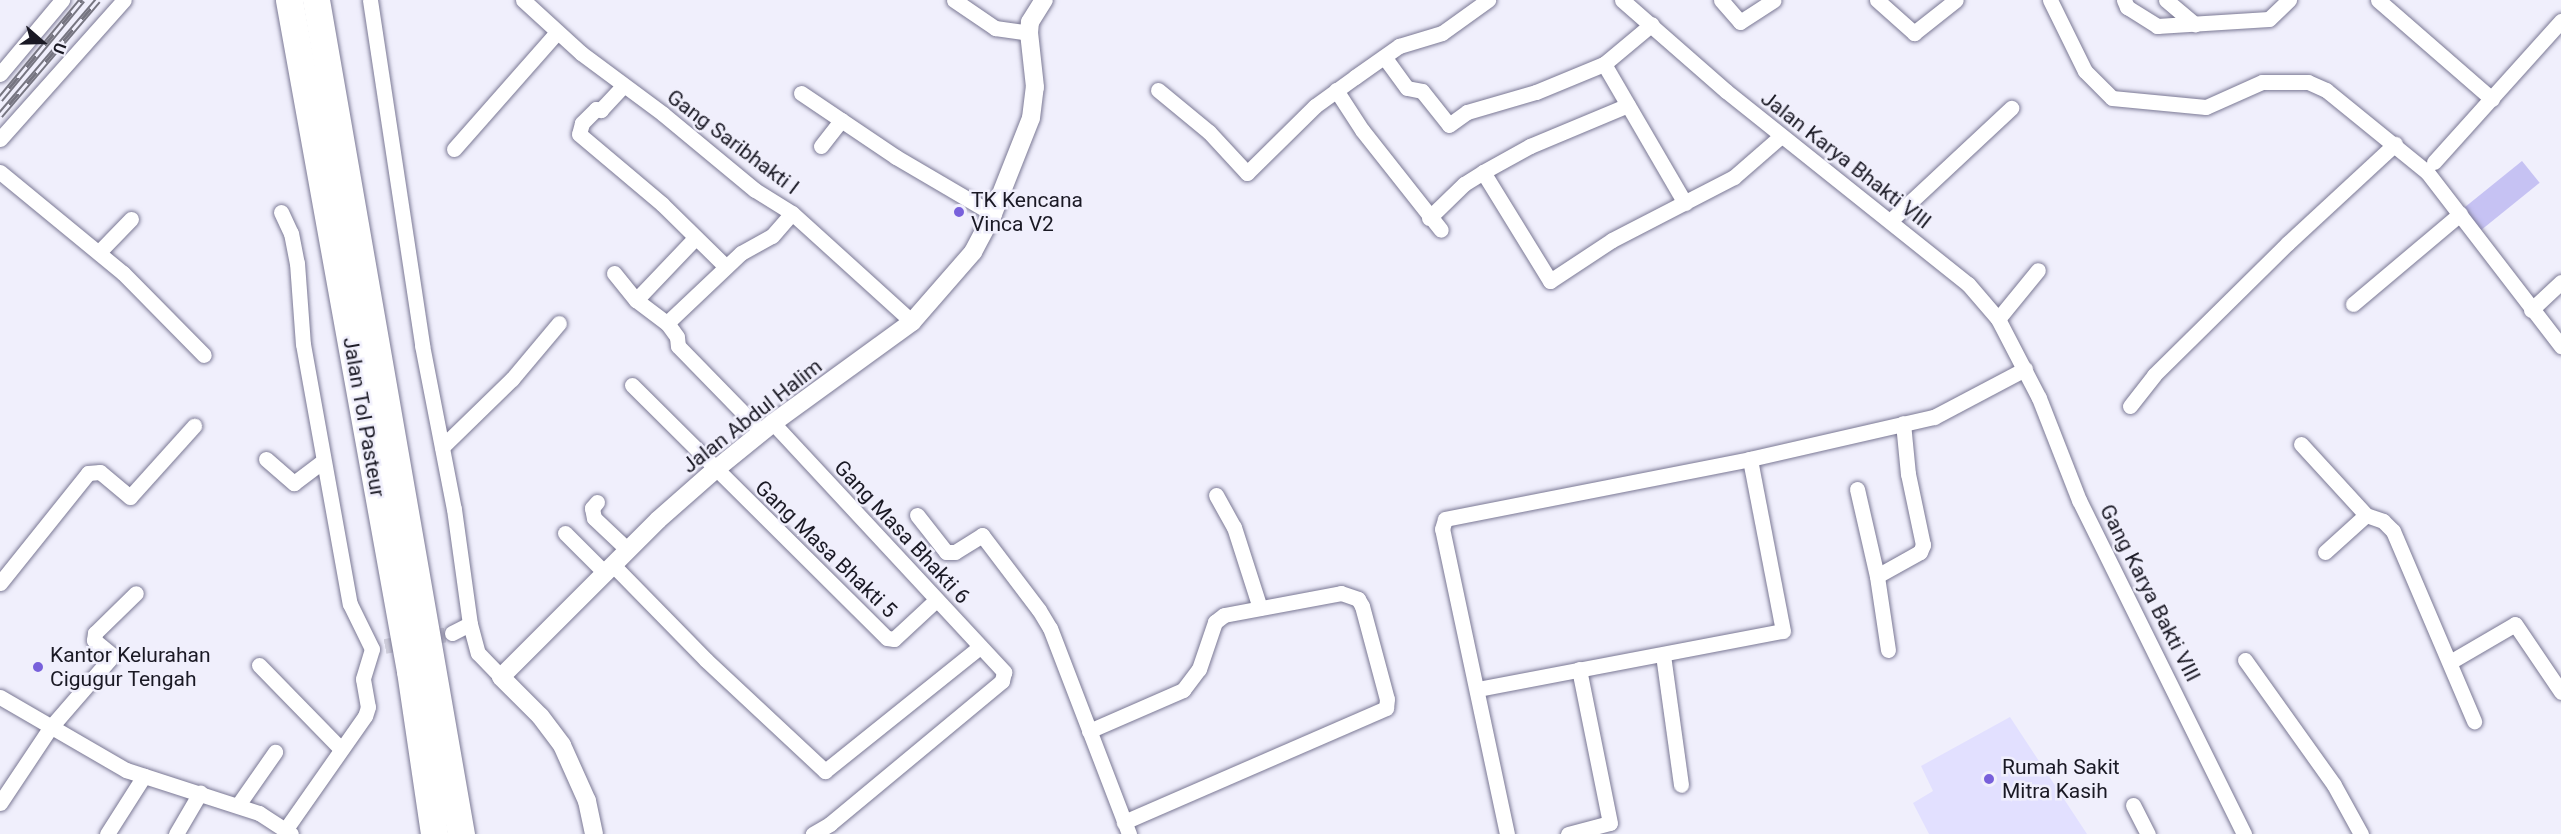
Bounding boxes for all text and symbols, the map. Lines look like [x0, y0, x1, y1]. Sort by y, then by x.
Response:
north arrow [12, 12, 72, 72]
text: U [49, 40, 70, 57]
street label: Gang Saribhakti I [662, 84, 804, 200]
street label: Jalan Karya Bhakti VIII [1756, 86, 1936, 234]
place label: TK Kencana Vinca V2 [971, 187, 1083, 237]
marker: TK Kencana Vinca V2 [952, 205, 966, 219]
street label: Jalan Tol Pasteur [338, 335, 390, 499]
street label: Jalan Abdul Halim [677, 354, 827, 478]
street label: Gang Masa Bhakti 6 [829, 455, 975, 609]
street label: Gang Masa Bhakti 5 [750, 475, 902, 623]
street label: Gang Karya Bakti VIII [2094, 500, 2206, 686]
place label: Kantor Kelurahan Cigugur Tengah [50, 642, 211, 692]
marker: Kantor Kelurahan Cigugur Tengah [31, 660, 45, 674]
place label: Rumah Sakit Mitra Kasih [2002, 754, 2120, 804]
marker: Rumah Sakit Mitra Kasih [1980, 770, 1998, 788]

